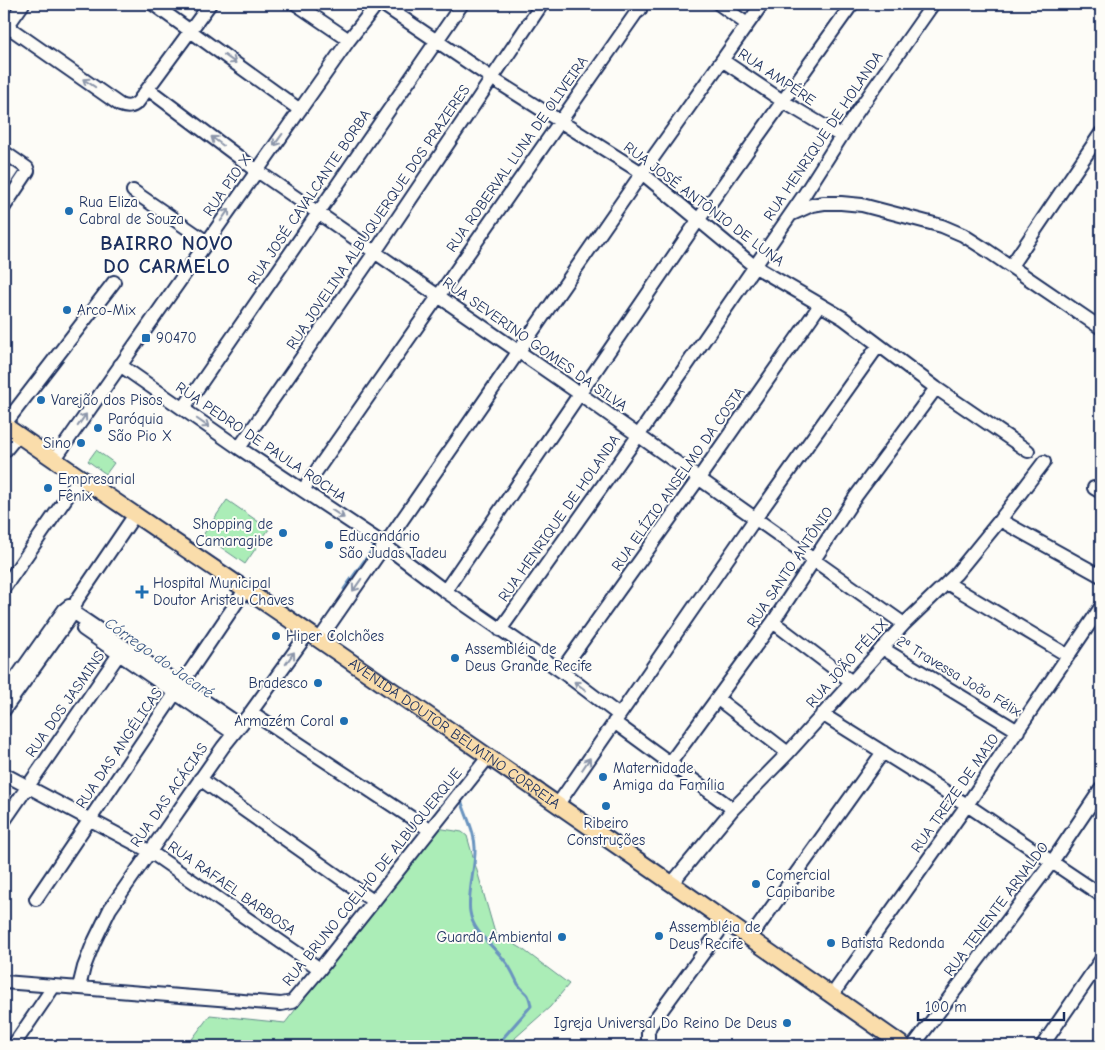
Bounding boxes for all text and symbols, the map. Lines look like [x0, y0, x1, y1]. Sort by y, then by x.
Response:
street label: RUA AMPÉRE [735, 44, 820, 109]
street label: RUA HENRIQUE DE HOLANDA [760, 48, 887, 224]
street label: RUA ROBERVAL LUNA DE OLIVEIRA [442, 52, 592, 255]
one-way arrow [223, 53, 236, 64]
one-way arrow [82, 78, 96, 88]
street label: RUA JOVELINA ALBUQUERQUE DOS PRAZERES [282, 81, 474, 353]
street label: RUA JOSÉ CAVALCANTE BORBA [243, 105, 375, 288]
one-way arrow [273, 133, 283, 147]
one-way arrow [210, 136, 224, 146]
street label: RUA JOSÉ ANTÔNIO DE LUNA [620, 137, 789, 270]
street label: RUA PIO X [199, 151, 255, 219]
place label: Rua Eliza Cabral de Souza [79, 193, 184, 228]
marker: Rua Eliza Cabral de Souza [63, 205, 75, 217]
one-way arrow [220, 208, 230, 222]
district label: BAIRRO NOVO DO CARMELO [100, 232, 234, 278]
street label: RUA SEVERINO GOMES DA SILVA [439, 273, 631, 415]
place label: Arco-Mix [77, 301, 136, 319]
marker: Arco-Mix [61, 304, 73, 316]
place label: 90470 [156, 329, 197, 347]
marker: 90470 [140, 332, 152, 344]
street label: RUA PEDRO DE PAULA ROCHA [172, 378, 350, 506]
street label: RUA ELÍZIO ANSELMO DA COSTA [607, 383, 749, 574]
place label: Varejão dos Pisos [51, 391, 162, 409]
marker: Varejão dos Pisos [35, 394, 47, 406]
place label: Paróquia São Pio X [108, 410, 172, 445]
one-way arrow [77, 413, 87, 427]
one-way arrow [196, 418, 210, 428]
marker: Paróquia São Pio X [92, 422, 104, 434]
street label: RUA HENRIQUE DE HOLANDA [494, 431, 624, 605]
place label: Sino [43, 434, 71, 452]
marker: Sino [75, 437, 87, 449]
place label: Empresarial Fênix [58, 470, 135, 505]
marker: Empresarial Fênix [42, 482, 54, 494]
street label: RUA SANTO ANTÔNIO [742, 503, 837, 631]
one-way arrow [331, 508, 345, 519]
place label: Shopping de Camaragibe [193, 515, 273, 550]
marker: Shopping de Camaragibe [277, 527, 289, 539]
place label: Educandário São Judas Tadeu [339, 527, 447, 562]
marker: Educandário São Judas Tadeu [323, 539, 335, 551]
place label: Hospital Municipal Doutor Aristeu Chaves [153, 574, 294, 609]
one-way arrow [352, 578, 362, 592]
marker: Hospital Municipal Doutor Aristeu Chaves [135, 585, 149, 599]
water label: Córrego do Jacaré [101, 614, 217, 702]
street label: RUA JOÃO FÉLIX [801, 614, 892, 711]
place label: Hiper Colchões [286, 627, 384, 645]
marker: Hiper Colchões [270, 630, 282, 642]
street label: 2ª Travessa João Félix [894, 632, 1025, 721]
place label: Assembléia de Deus Grande Recife [465, 640, 593, 675]
street label: RUA DOS JASMINS [22, 647, 108, 761]
one-way arrow [285, 652, 296, 666]
marker: Assembléia de Deus Grande Recife [449, 652, 461, 664]
street label: AVENIDA DOUTOR BELMINO CORREIA [345, 654, 564, 813]
place label: Bradesco [248, 674, 308, 692]
marker: Bradesco [312, 677, 324, 689]
one-way arrow [573, 681, 587, 691]
street label: RUA DAS ANGÉLICAS [71, 684, 166, 812]
place label: Armazém Coral [234, 712, 334, 730]
marker: Armazém Coral [338, 715, 350, 727]
street label: RUA TREZE DE MAIO [907, 730, 1003, 856]
street label: RUA DAS ACÁCIAS [126, 739, 212, 850]
one-way arrow [581, 757, 591, 771]
place label: Maternidade Amiga da Família [613, 759, 725, 794]
street label: RUA BRUNO COELHO DE ALBUQUERQUE [278, 764, 466, 990]
marker: Maternidade Amiga da Família [597, 771, 609, 783]
marker: Ribeiro Construções [600, 800, 612, 812]
place label: Ribeiro Construções [567, 814, 645, 849]
street label: RUA RAFAEL BARBOSA [165, 837, 300, 939]
street label: RUA TENENTE ARNALDO [940, 838, 1052, 980]
place label: Comercial Capibaribe [766, 866, 835, 901]
marker: Comercial Capibaribe [750, 878, 762, 890]
place label: Assembléia de Deus Recife [669, 918, 761, 953]
place label: Guarda Ambiental [436, 928, 552, 946]
marker: Assembléia de Deus Recife [653, 930, 665, 942]
marker: Guarda Ambiental [556, 931, 568, 943]
place label: Batista Redonda [841, 934, 945, 952]
marker: Batista Redonda [825, 937, 837, 949]
scale bar [918, 990, 1064, 1022]
text: 100 m [925, 998, 967, 1016]
place label: Igreja Universal Do Reino De Deus [554, 1014, 777, 1032]
marker: Igreja Universal Do Reino De Deus [781, 1017, 793, 1029]

